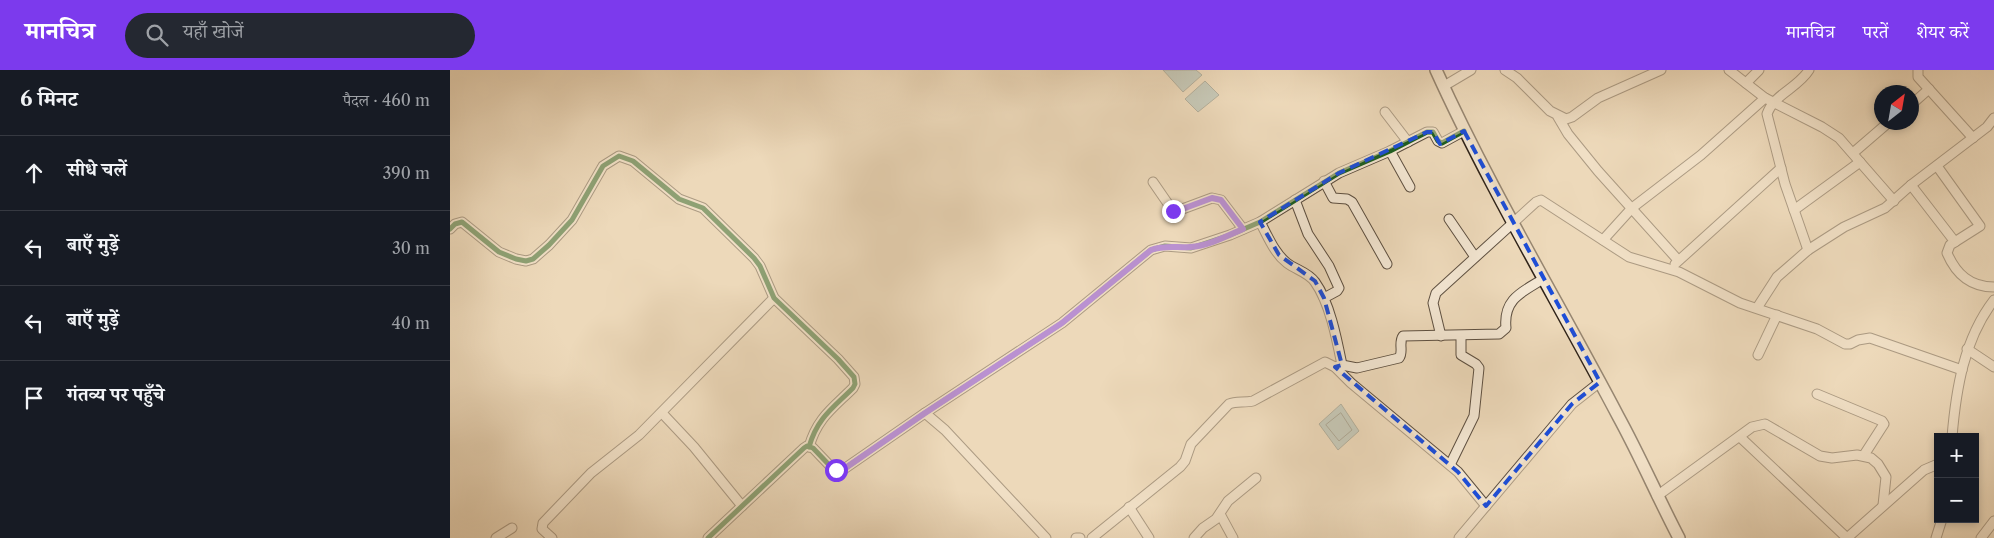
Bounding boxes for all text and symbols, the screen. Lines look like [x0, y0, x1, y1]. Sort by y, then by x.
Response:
search box [125, 13, 475, 58]
text: मानचित्र [25, 16, 95, 45]
text: यहाँ खोजें [183, 20, 244, 43]
icon: search [143, 21, 171, 49]
text: मानचित्र [1786, 21, 1835, 43]
text: परतें [1863, 21, 1889, 43]
text: शेयर करें [1917, 21, 1969, 43]
north arrow [1874, 85, 1919, 130]
text: 6 मिनट [20, 86, 78, 111]
text: पैदल · 460 m [343, 90, 430, 110]
text: सीधे चलें [67, 158, 127, 181]
icon: ahead [20, 159, 48, 187]
text: 390 m [383, 163, 430, 183]
route end [1162, 200, 1185, 223]
text: बाएँ मुड़ें [67, 233, 119, 256]
icon: left [20, 234, 48, 262]
text: 30 m [392, 238, 430, 258]
text: बाएँ मुड़ें [67, 308, 119, 331]
icon: left [20, 309, 48, 337]
text: 40 m [391, 313, 430, 333]
text: गंतव्य पर पहुँचे [67, 383, 164, 406]
icon: arrive [20, 384, 48, 412]
map controls [1934, 433, 1979, 523]
button: + [1934, 433, 1979, 478]
route start [825, 459, 848, 482]
button: − [1934, 478, 1979, 523]

